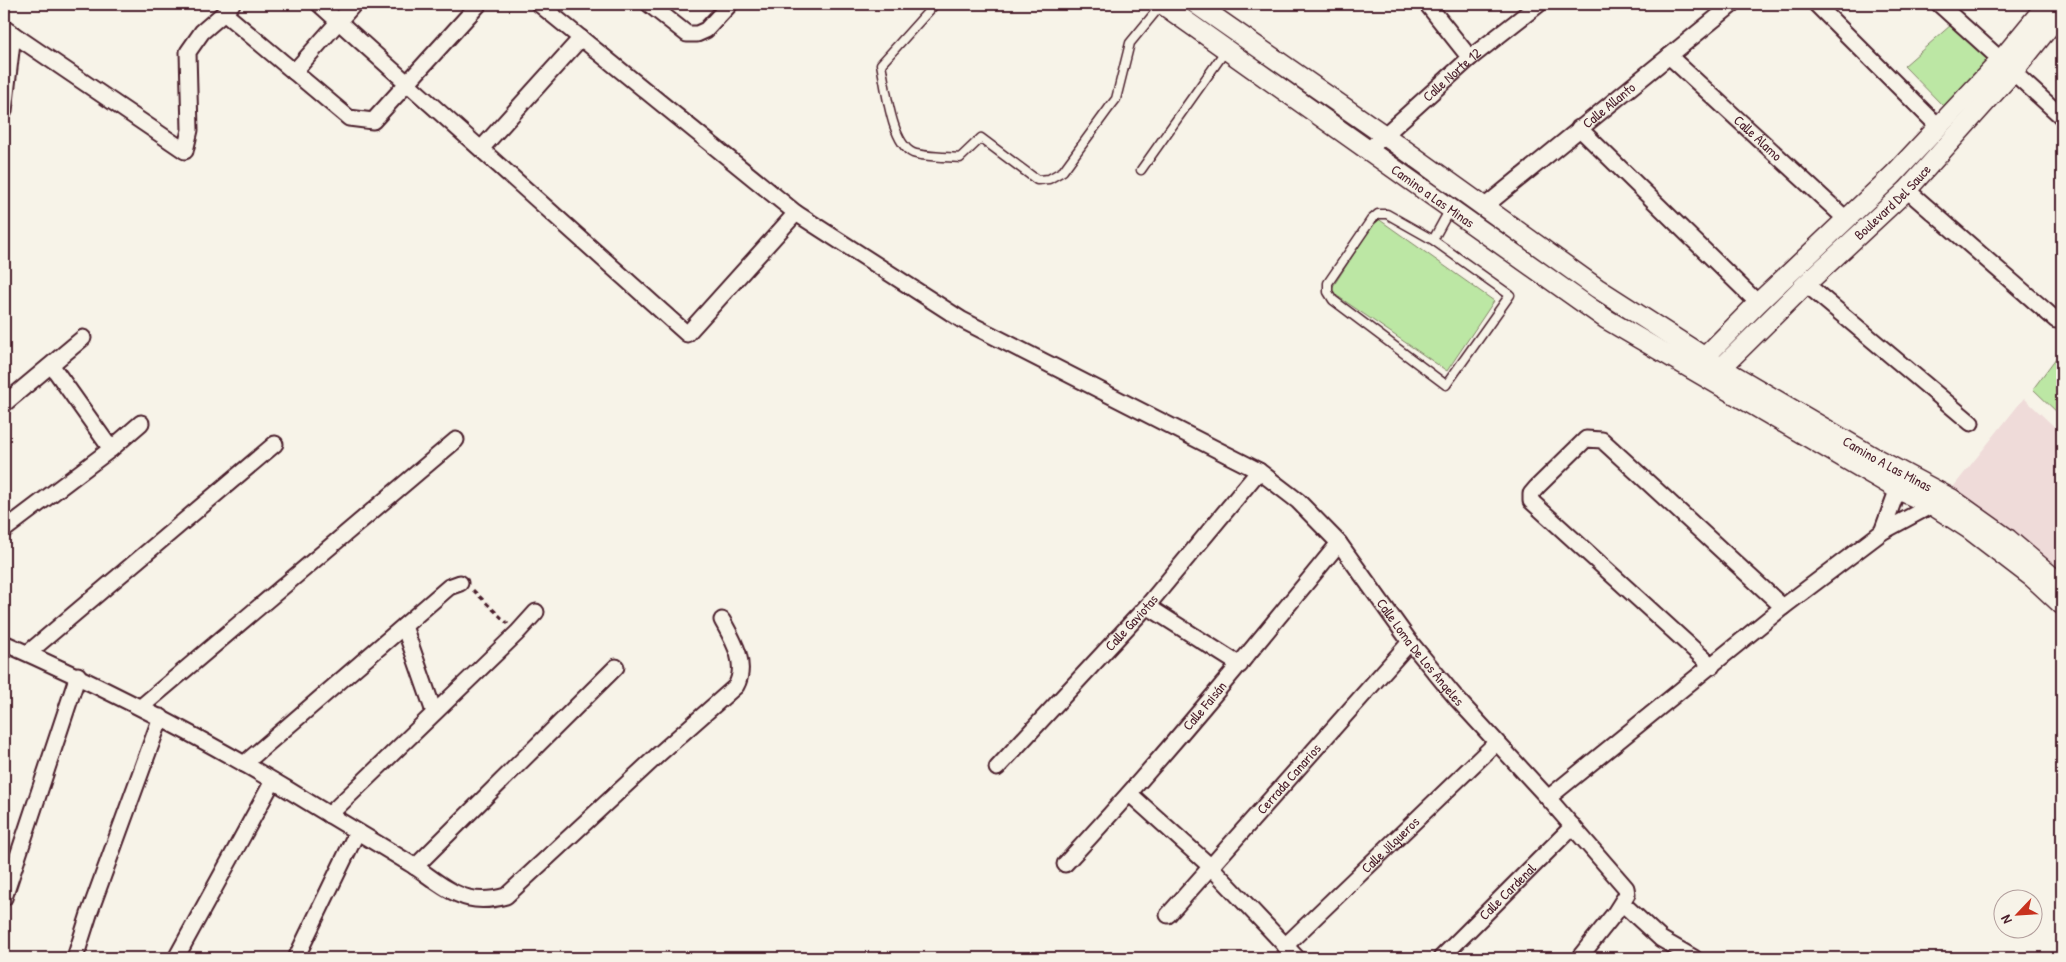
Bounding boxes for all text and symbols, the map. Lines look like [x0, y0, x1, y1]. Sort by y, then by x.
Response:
street label: Calle Norte 12 [1418, 43, 1485, 105]
street label: Calle Allanto [1578, 77, 1639, 132]
street label: Calle Álamo [1730, 111, 1787, 165]
street label: Camino a Las Minas [1388, 160, 1478, 232]
street label: Boulevard Del Sauce [1850, 160, 1935, 244]
street label: Camino A Las Minas [1840, 431, 1936, 496]
street label: Calle Gaviotas [1100, 590, 1162, 655]
street label: Calle Loma De Los Ángeles [1373, 594, 1469, 710]
street label: Calle Faisán [1178, 677, 1231, 734]
street label: Cerrada Canarios [1252, 739, 1325, 818]
street label: Calle Jilgueros [1357, 812, 1423, 877]
street label: Calle Cardenal [1475, 858, 1540, 924]
north arrow [1994, 890, 2044, 940]
text: N [1995, 912, 2016, 927]

